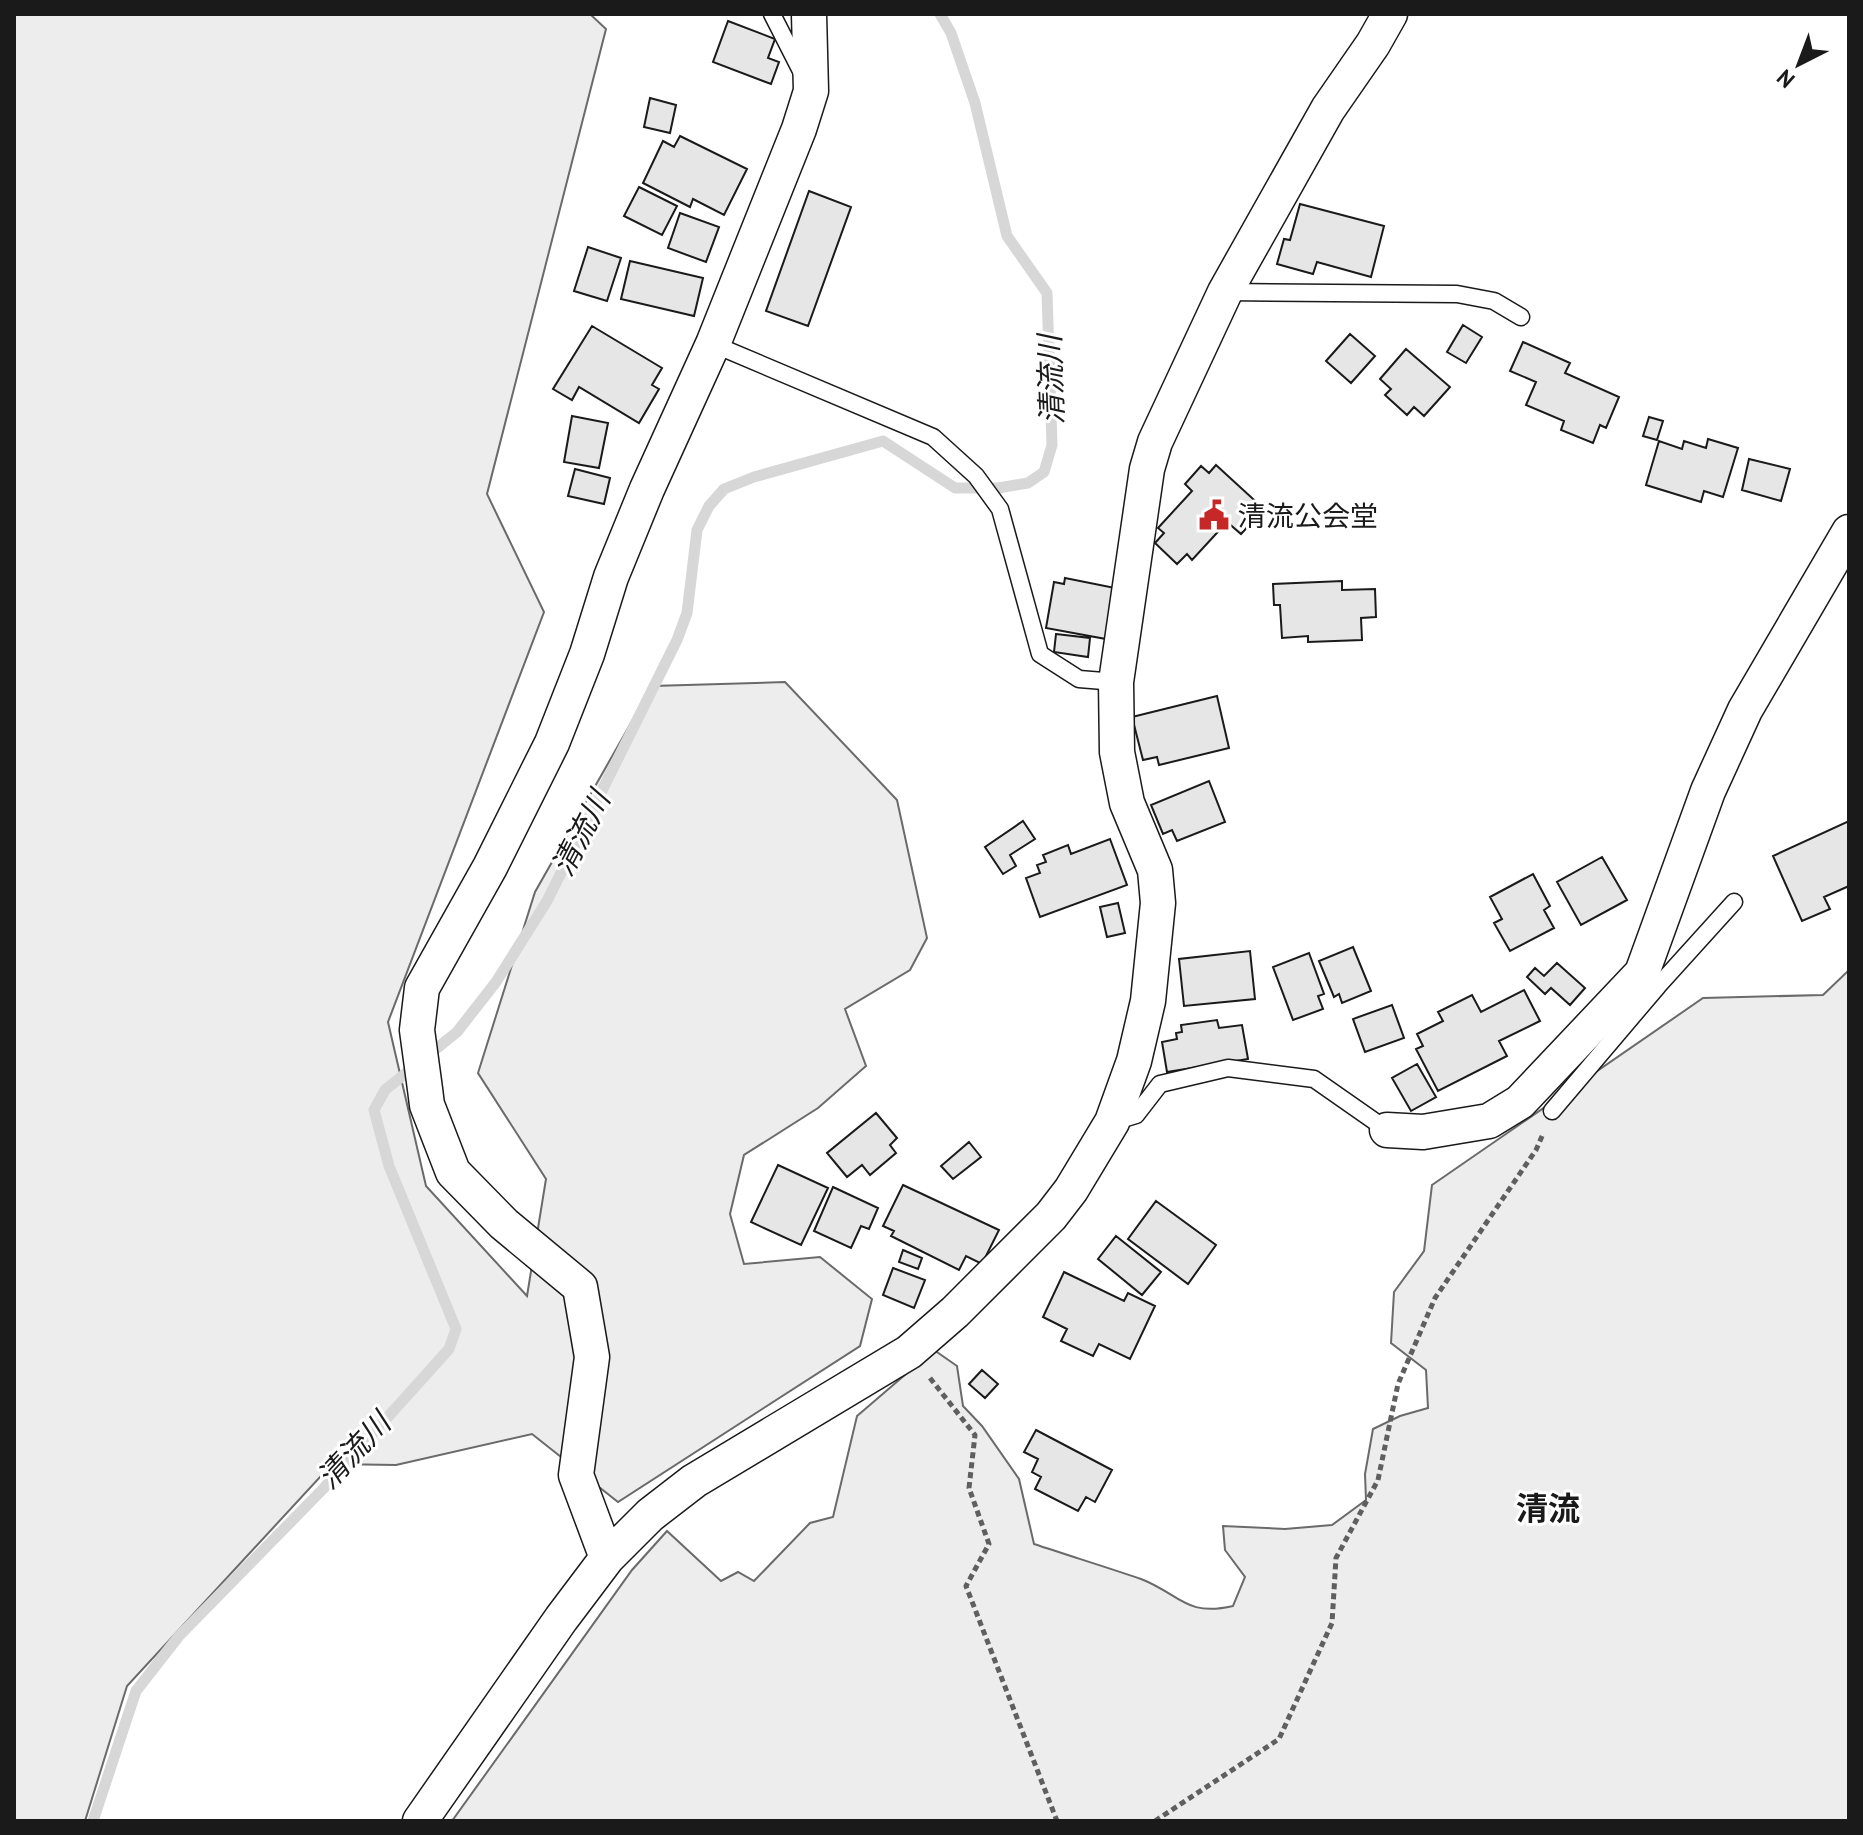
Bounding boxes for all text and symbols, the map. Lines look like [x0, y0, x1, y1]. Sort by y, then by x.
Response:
north arrow [1759, 24, 1839, 104]
text: N [1771, 64, 1800, 94]
water label: 清流川 [1029, 331, 1071, 426]
place label: 清流公会堂 [1238, 497, 1378, 534]
public building icon: 清流公会堂 [1197, 498, 1231, 532]
water label: 清流川 [542, 781, 619, 882]
water label: 清流川 [308, 1402, 400, 1496]
district label: 清流 [1516, 1487, 1580, 1529]

